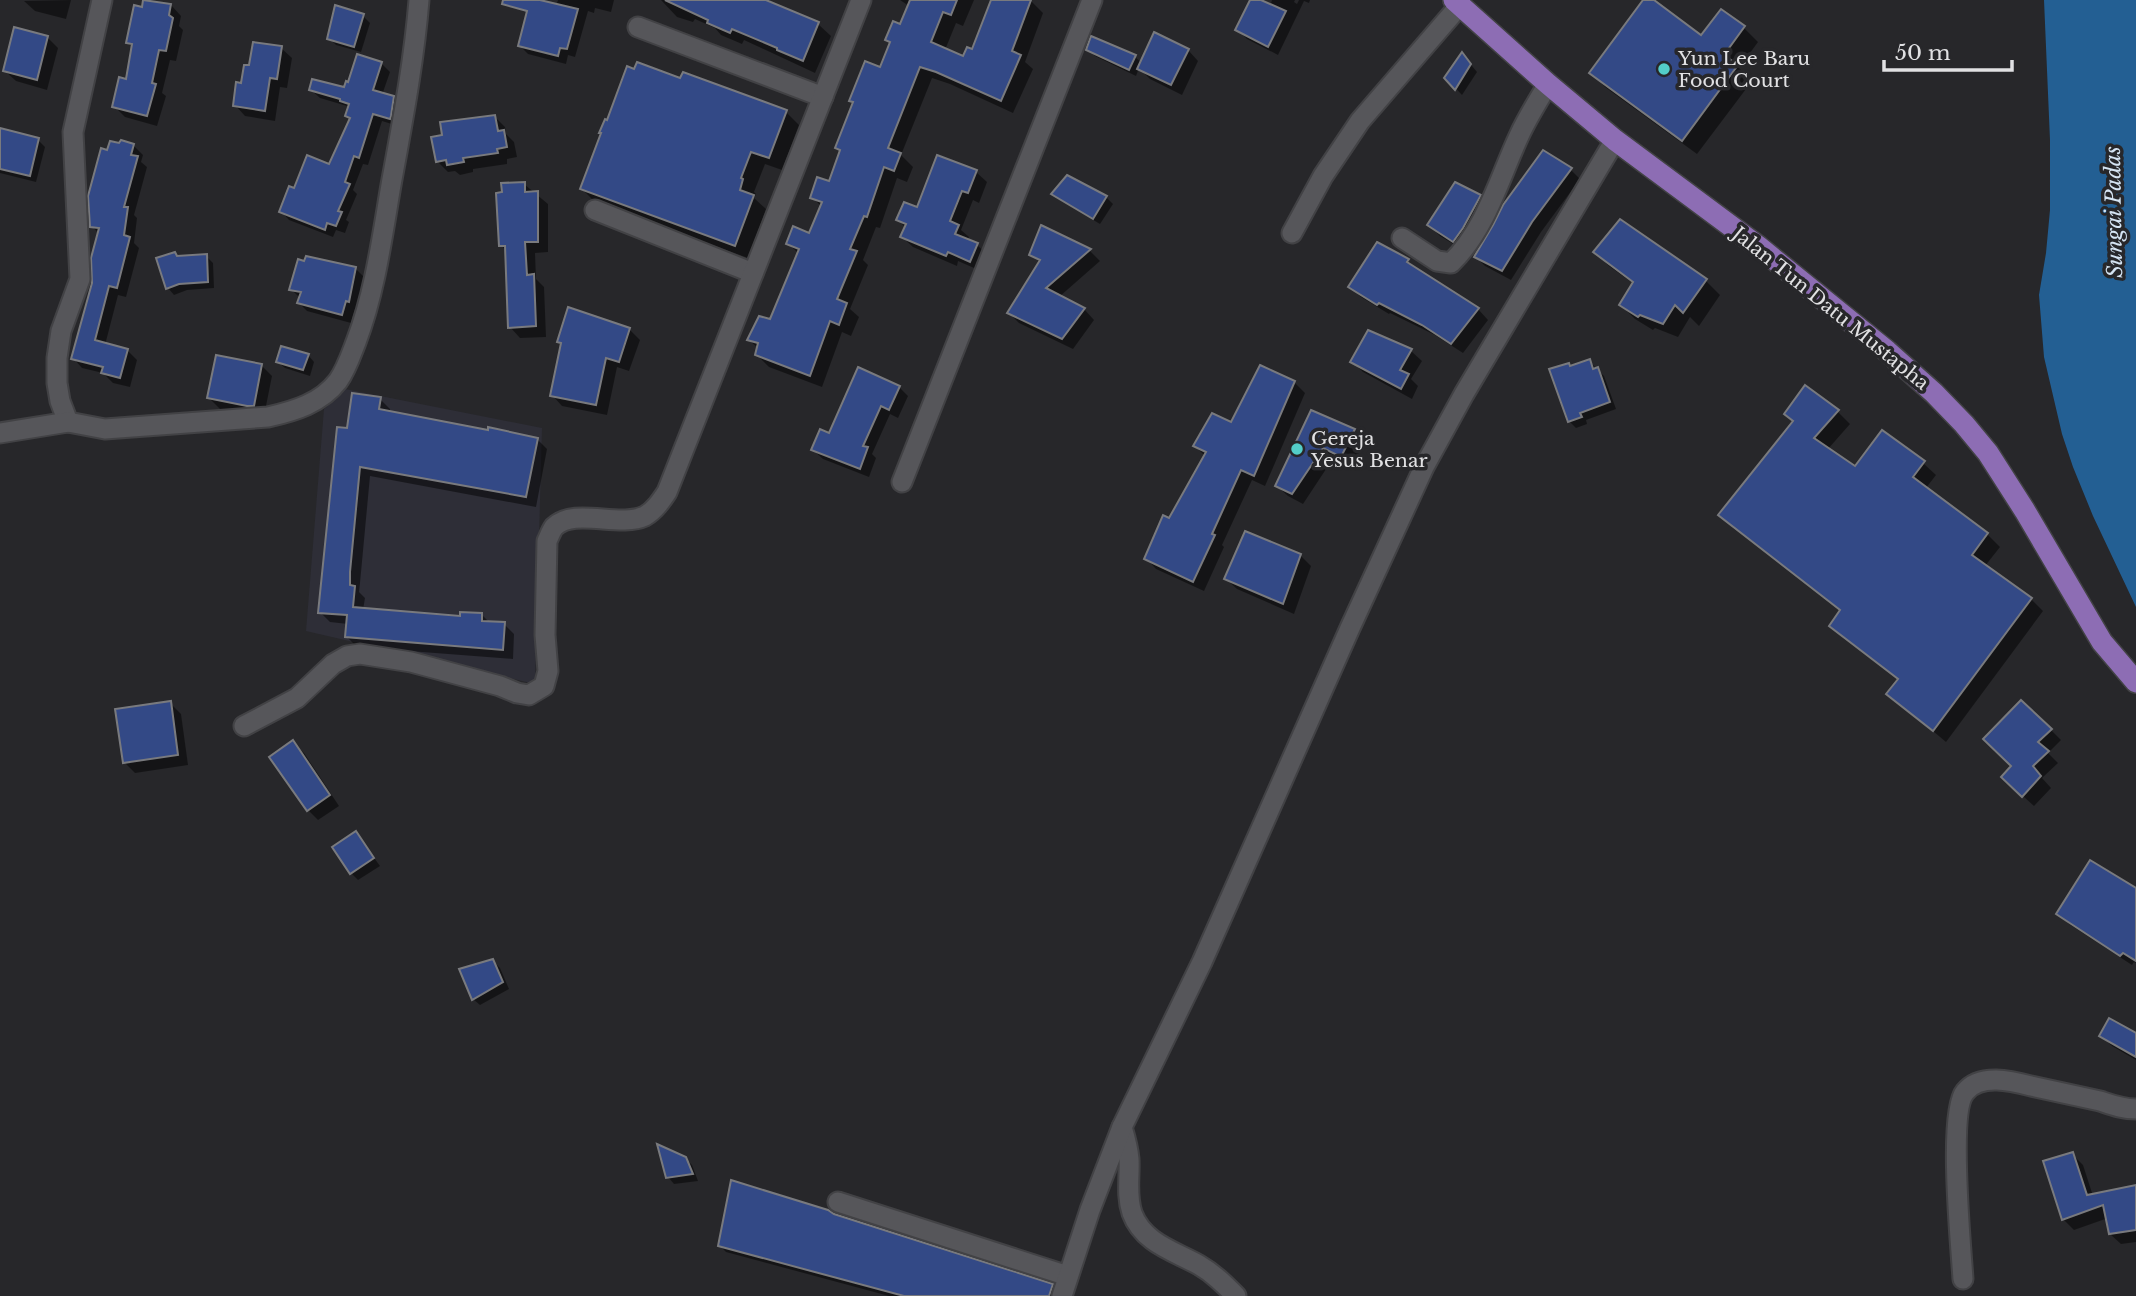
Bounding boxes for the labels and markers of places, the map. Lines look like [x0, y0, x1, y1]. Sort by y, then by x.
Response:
place label: Yun Lee Baru Food Court [1677, 47, 1810, 92]
marker: Yun Lee Baru Food Court [1656, 61, 1672, 77]
place label: Gereja Yesus Benar [1310, 427, 1428, 472]
marker: Gereja Yesus Benar [1289, 441, 1305, 457]

